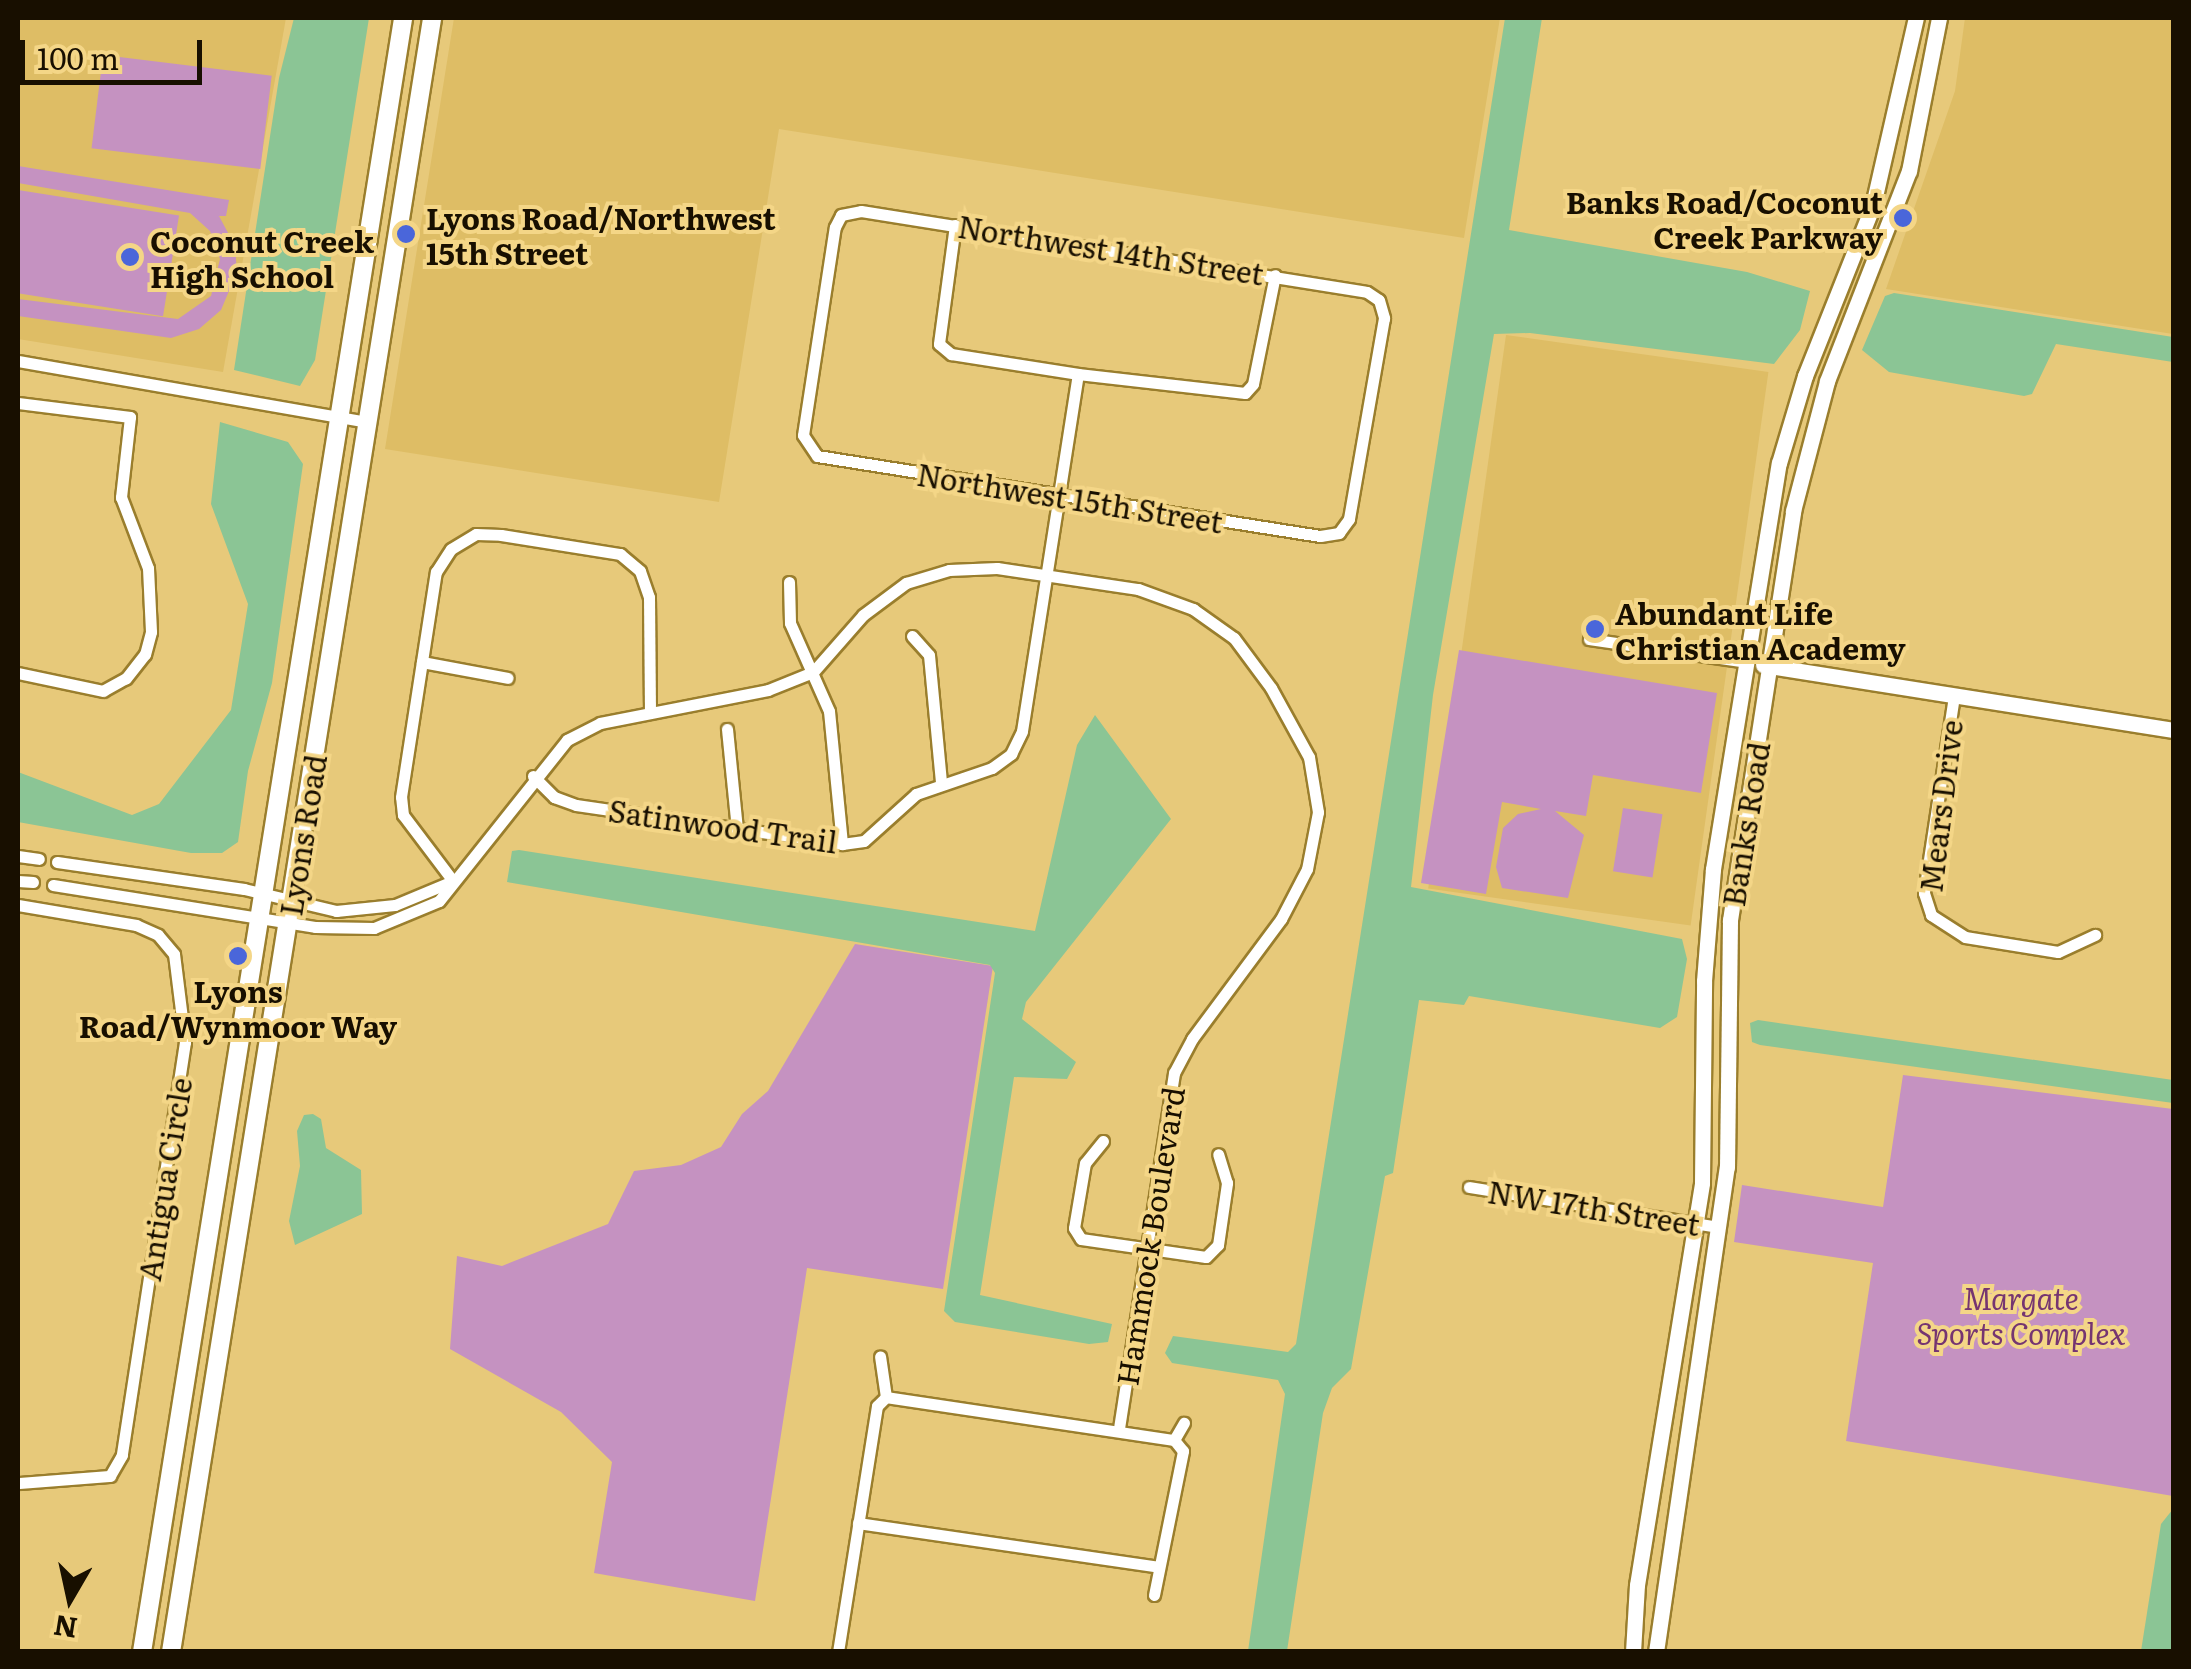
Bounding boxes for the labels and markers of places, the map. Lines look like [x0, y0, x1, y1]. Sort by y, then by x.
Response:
place label: Banks Road/Coconut Creek Parkway [1566, 183, 1883, 254]
place label: Lyons Road/Northwest 15th Street [426, 199, 776, 270]
marker: Banks Road/Coconut Creek Parkway [1892, 207, 1914, 229]
place label: Coconut Creek High School [150, 222, 374, 292]
marker: Lyons Road/Northwest 15th Street [395, 223, 417, 245]
marker: Coconut Creek High School [119, 246, 141, 268]
place label: Abundant Life Christian Academy [1615, 594, 1906, 664]
marker: Abundant Life Christian Academy [1584, 618, 1606, 640]
marker: Lyons Road/Wynmoor Way [227, 945, 249, 967]
place label: Lyons Road/Wynmoor Way [79, 972, 397, 1042]

